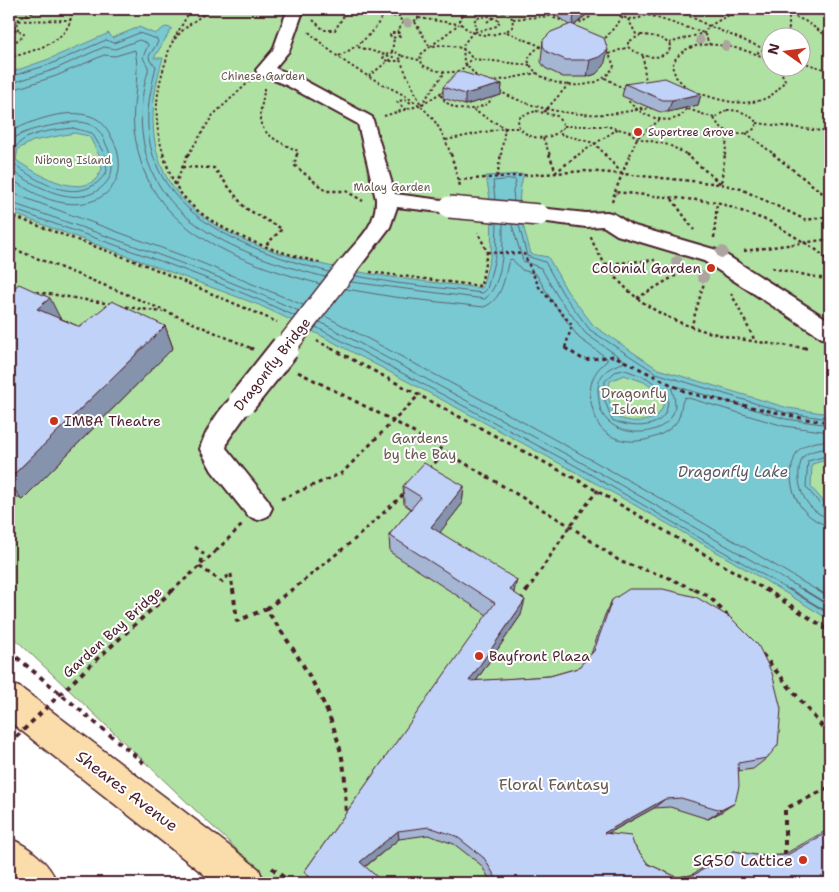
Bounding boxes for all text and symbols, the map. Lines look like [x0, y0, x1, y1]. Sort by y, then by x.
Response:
north arrow [762, 28, 812, 78]
text: N [763, 41, 783, 56]
park label: Chinese Garden [221, 69, 305, 84]
place label: Supertree Grove [648, 125, 734, 140]
marker: Supertree Grove [632, 126, 644, 138]
park label: Nibong Island [35, 153, 111, 168]
park label: Malay Garden [354, 180, 431, 195]
place label: Colonial Garden [592, 259, 701, 277]
marker: Colonial Garden [705, 262, 717, 274]
street label: Dragonfly Bridge [230, 313, 314, 414]
park label: Dragonfly Island [601, 384, 667, 418]
place label: IMBA Theatre [64, 412, 161, 430]
marker: IMBA Theatre [48, 415, 60, 427]
park label: Gardens by the Bay [384, 429, 456, 463]
water label: Dragonfly Lake [678, 462, 788, 482]
street label: Garden Bay Bridge [59, 583, 166, 681]
place label: Bayfront Plaza [489, 647, 590, 665]
marker: Bayfront Plaza [473, 650, 485, 662]
street label: Sheares Avenue [72, 746, 182, 836]
park label: Floral Fantasy [499, 774, 609, 795]
place label: SG50 Lattice [693, 850, 793, 871]
marker: SG50 Lattice [797, 854, 809, 866]

